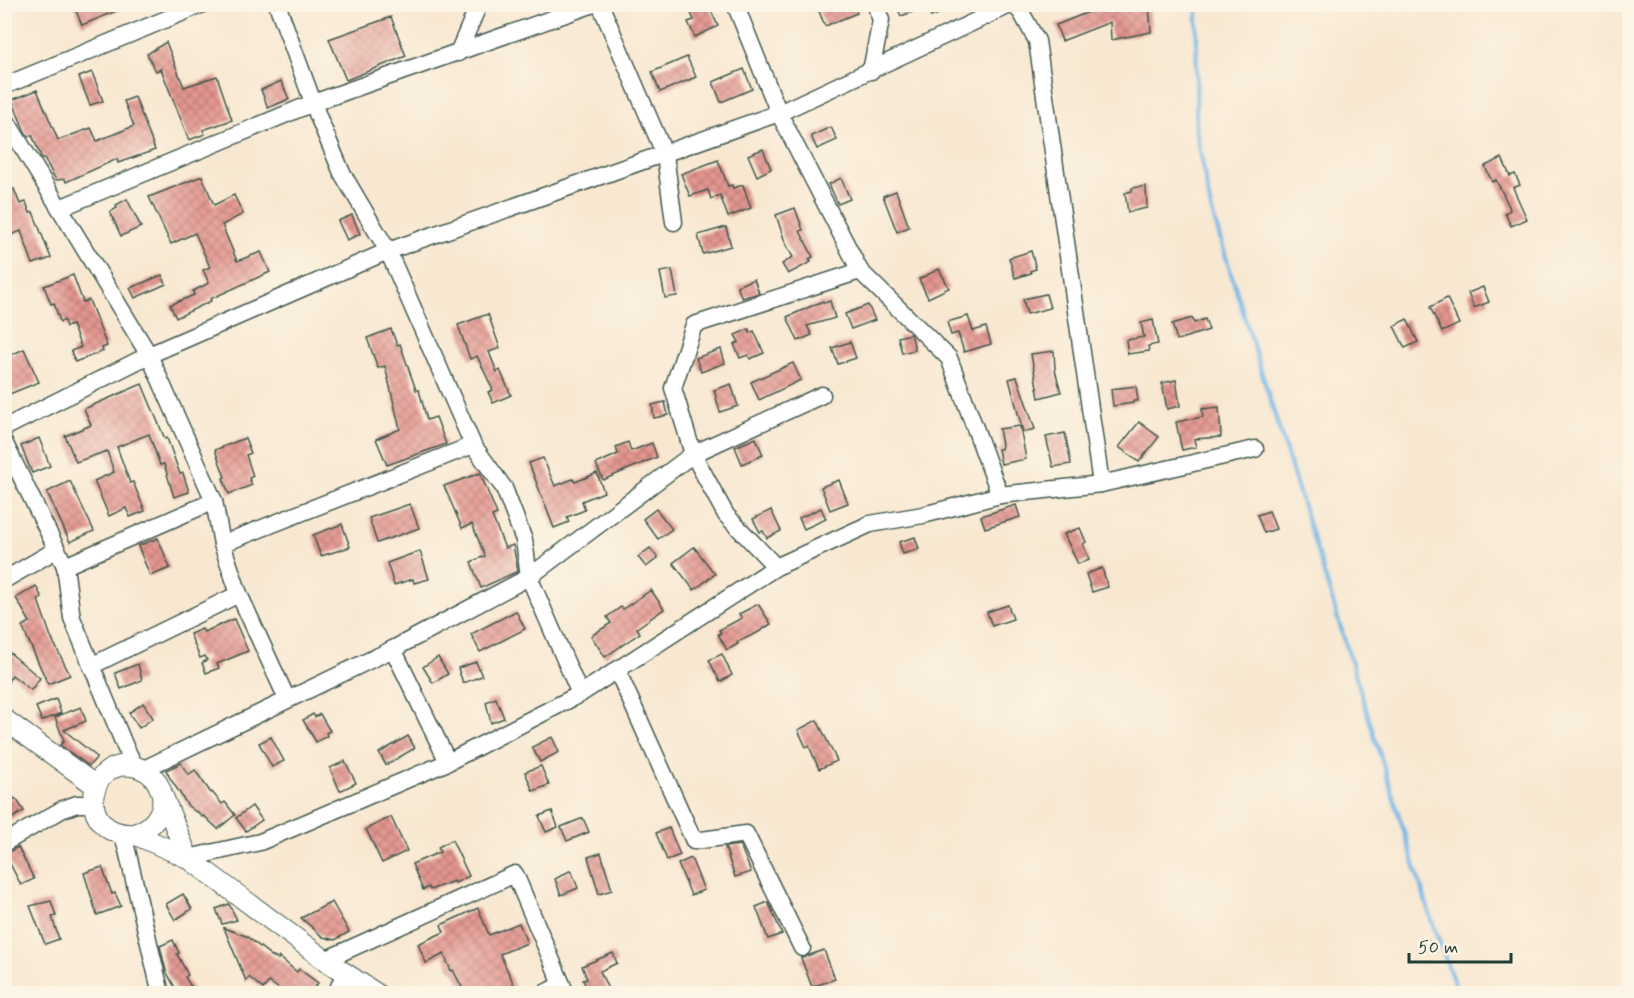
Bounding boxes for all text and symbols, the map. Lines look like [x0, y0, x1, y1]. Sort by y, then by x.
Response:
scale bar [1409, 926, 1511, 964]
text: 50 m [1418, 936, 1458, 960]

